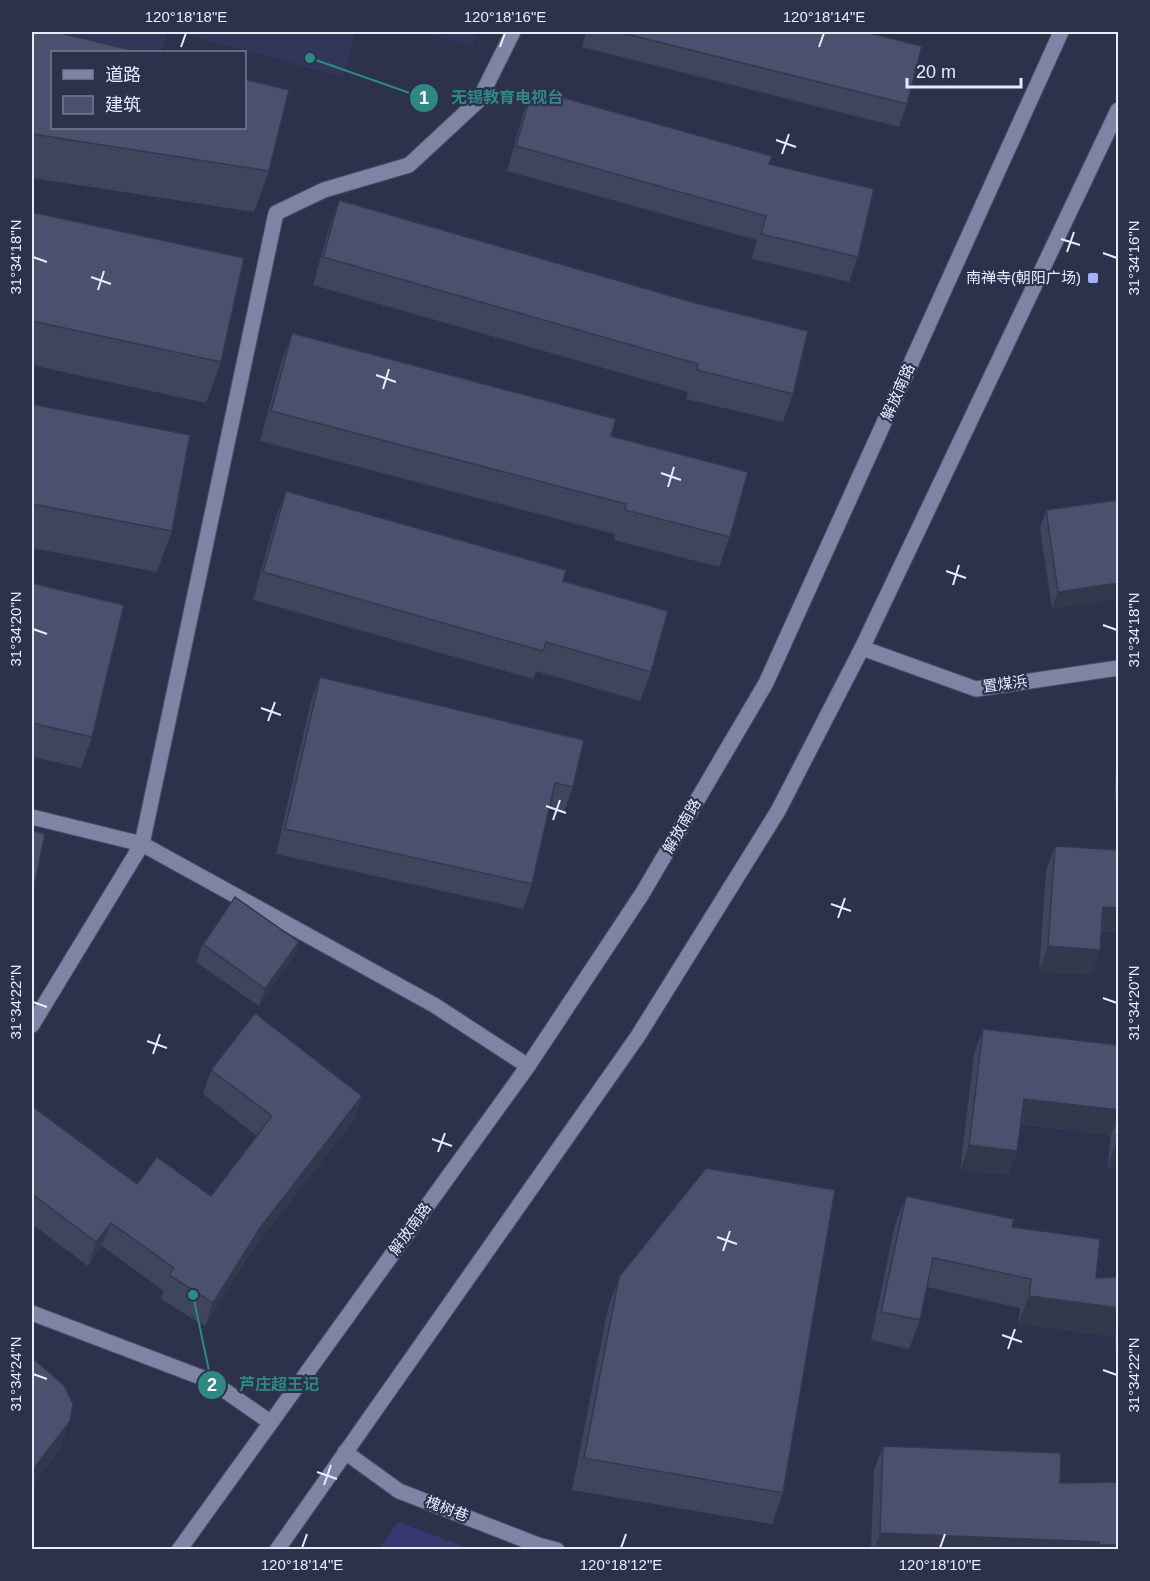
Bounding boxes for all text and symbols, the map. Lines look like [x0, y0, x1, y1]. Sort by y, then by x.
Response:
text: 120°18'18"E [145, 8, 227, 25]
text: 120°18'16"E [464, 8, 546, 25]
text: 120°18'14"E [783, 8, 865, 25]
legend [51, 51, 246, 129]
scale bar [907, 51, 1021, 89]
text: 20 m [916, 62, 956, 82]
text: 道路 [105, 65, 141, 85]
callout: 无锡教育电视台 [409, 81, 575, 115]
text: 1 [419, 88, 429, 108]
text: 无锡教育电视台 [451, 89, 563, 106]
text: 建筑 [105, 95, 141, 115]
text: 31°34'18"N [7, 219, 24, 295]
text: 31°34'16"N [1125, 220, 1142, 296]
place label: 南禅寺(朝阳广场) [966, 269, 1081, 286]
marker: 南禅寺(朝阳广场) [1086, 271, 1100, 285]
street label: 解放南路 [878, 361, 918, 423]
text: 31°34'20"N [7, 591, 24, 667]
text: 31°34'18"N [1125, 592, 1142, 668]
street label: 置煤浜 [981, 672, 1028, 695]
street label: 解放南路 [659, 796, 704, 856]
text: 31°34'22"N [7, 964, 24, 1040]
text: 31°34'20"N [1125, 965, 1142, 1041]
street label: 解放南路 [385, 1199, 434, 1258]
text: 31°34'24"N [7, 1336, 24, 1412]
text: 31°34'22"N [1125, 1337, 1142, 1413]
callout: 芦庄超王记 [197, 1368, 331, 1402]
text: 2 [207, 1375, 217, 1395]
text: 芦庄超王记 [239, 1376, 319, 1393]
street label: 槐树巷 [423, 1493, 471, 1525]
text: 120°18'14"E [261, 1556, 343, 1573]
text: 120°18'12"E [580, 1556, 662, 1573]
text: 120°18'10"E [899, 1556, 981, 1573]

